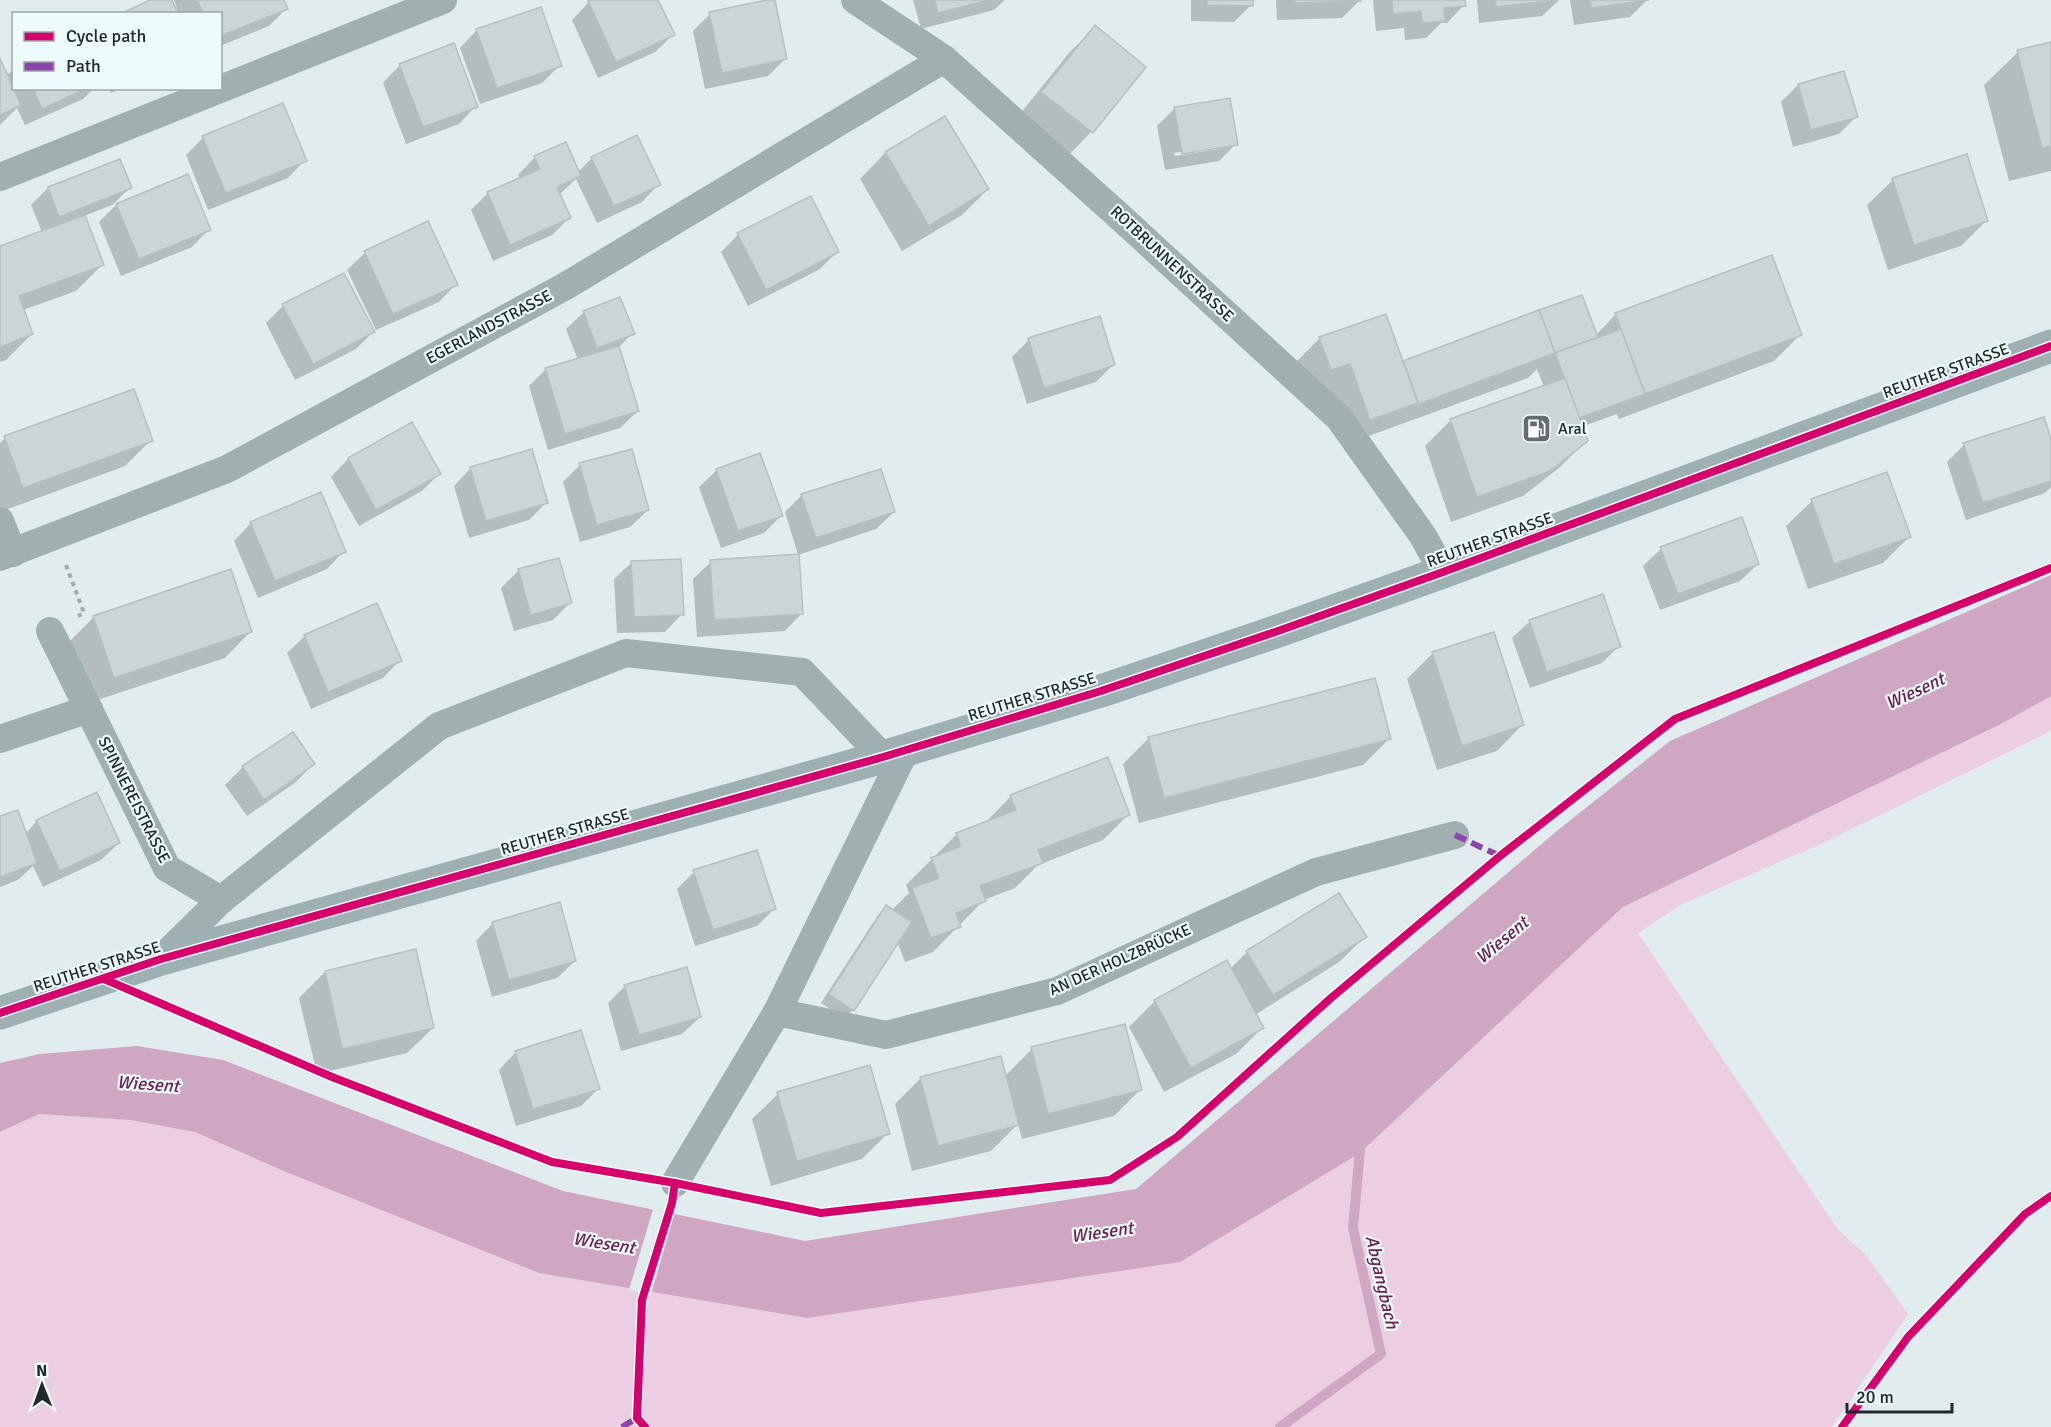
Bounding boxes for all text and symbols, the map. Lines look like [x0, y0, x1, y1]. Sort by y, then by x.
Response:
legend [12, 12, 222, 90]
text: Cycle path [66, 25, 146, 47]
text: Path [66, 55, 101, 77]
street label: ROTBRUNNENSTRASSE [1106, 202, 1238, 326]
street label: EGERLANDSTRASSE [423, 285, 555, 369]
street label: REUTHER STRASSE [1880, 339, 2012, 403]
fuel station icon: Aral [1521, 413, 1553, 445]
place label: Aral [1558, 419, 1587, 439]
street label: REUTHER STRASSE [1424, 508, 1556, 572]
water label: Wiesent [1882, 667, 1950, 714]
street label: REUTHER STRASSE [966, 668, 1098, 726]
street label: SPINNEREISTRASSE [93, 733, 175, 867]
street label: REUTHER STRASSE [498, 804, 632, 860]
water label: Wiesent [1471, 910, 1535, 968]
street label: AN DER HOLZBRÜCKE [1046, 920, 1194, 1000]
street label: REUTHER STRASSE [31, 937, 163, 997]
water label: Wiesent [116, 1071, 182, 1097]
water label: Wiesent [1070, 1216, 1137, 1247]
water label: Wiesent [572, 1227, 639, 1259]
water label: Abgangbach [1361, 1233, 1404, 1332]
north arrow [12, 1355, 72, 1415]
text: N [36, 1361, 47, 1381]
scale bar [1847, 1376, 1952, 1414]
text: 20 m [1856, 1386, 1894, 1408]

